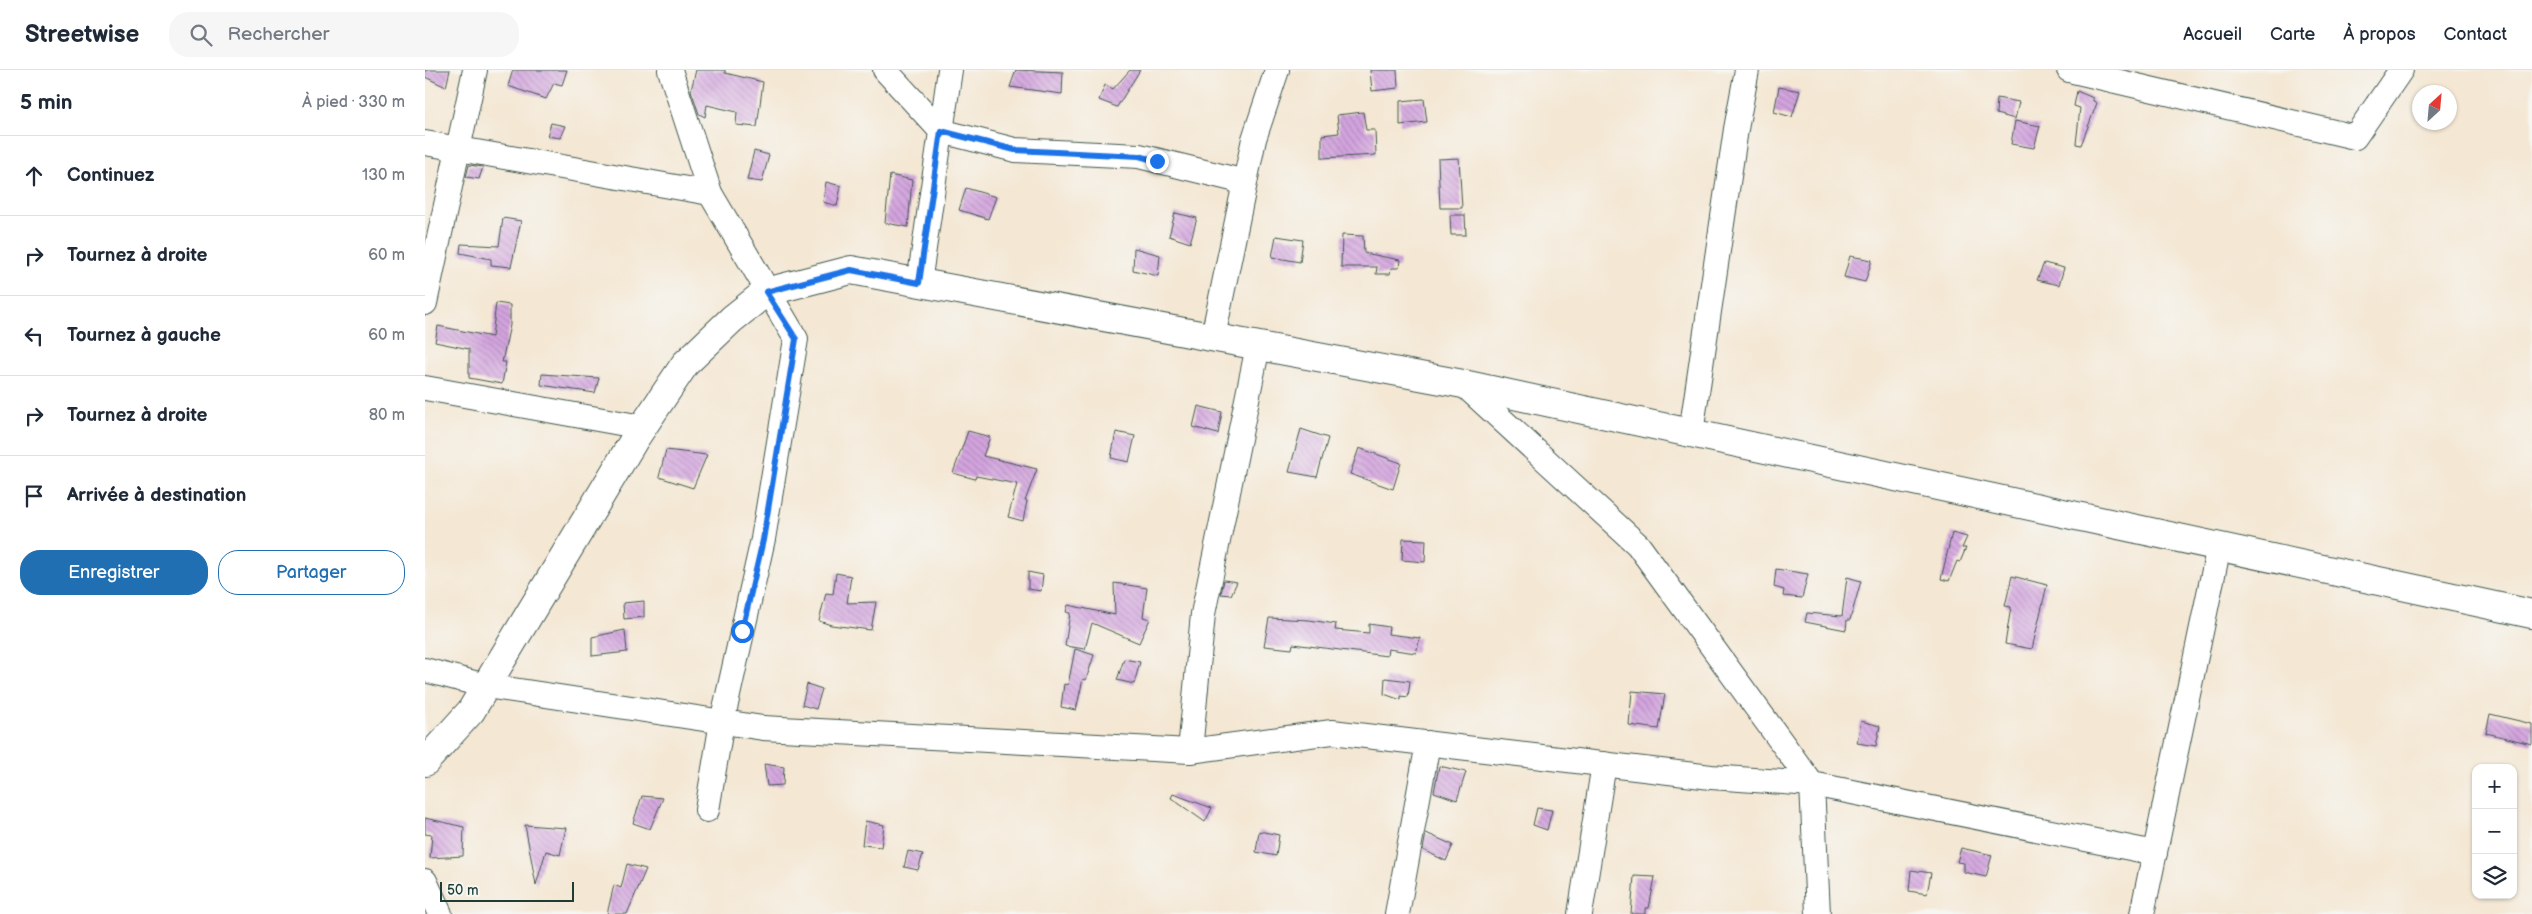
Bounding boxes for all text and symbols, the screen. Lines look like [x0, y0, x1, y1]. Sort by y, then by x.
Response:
search box [169, 12, 519, 57]
text: Streetwise [25, 20, 139, 49]
icon: search [187, 21, 215, 49]
text: Rechercher [227, 23, 329, 46]
text: Accueil [2183, 24, 2242, 45]
text: Carte [2270, 24, 2315, 45]
text: À propos [2343, 24, 2416, 45]
text: Contact [2444, 24, 2507, 45]
north arrow [2412, 85, 2457, 130]
text: 5 min [20, 90, 73, 115]
text: À pied · 330 m [302, 93, 405, 112]
route end [1146, 150, 1169, 173]
icon: ahead [20, 162, 48, 190]
text: Continuez [67, 164, 154, 187]
text: 130 m [362, 166, 405, 185]
icon: right [20, 242, 48, 270]
text: Tournez à droite [67, 244, 208, 267]
text: 60 m [368, 246, 405, 265]
icon: left [20, 322, 48, 350]
text: Tournez à gauche [67, 324, 221, 347]
text: 60 m [368, 326, 405, 345]
icon: right [20, 402, 48, 430]
text: Tournez à droite [67, 404, 208, 427]
text: 80 m [369, 406, 405, 425]
icon: arrive [20, 482, 48, 510]
text: Arrivée à destination [67, 484, 246, 507]
button: Enregistrer [20, 550, 208, 595]
button: Partager [218, 550, 405, 595]
route start [731, 620, 754, 643]
map controls [2472, 764, 2517, 899]
button: + [2472, 764, 2517, 809]
button: − [2472, 809, 2517, 854]
button: layers [2472, 854, 2517, 899]
scale bar [440, 879, 574, 902]
text: 50 m [447, 882, 479, 899]

